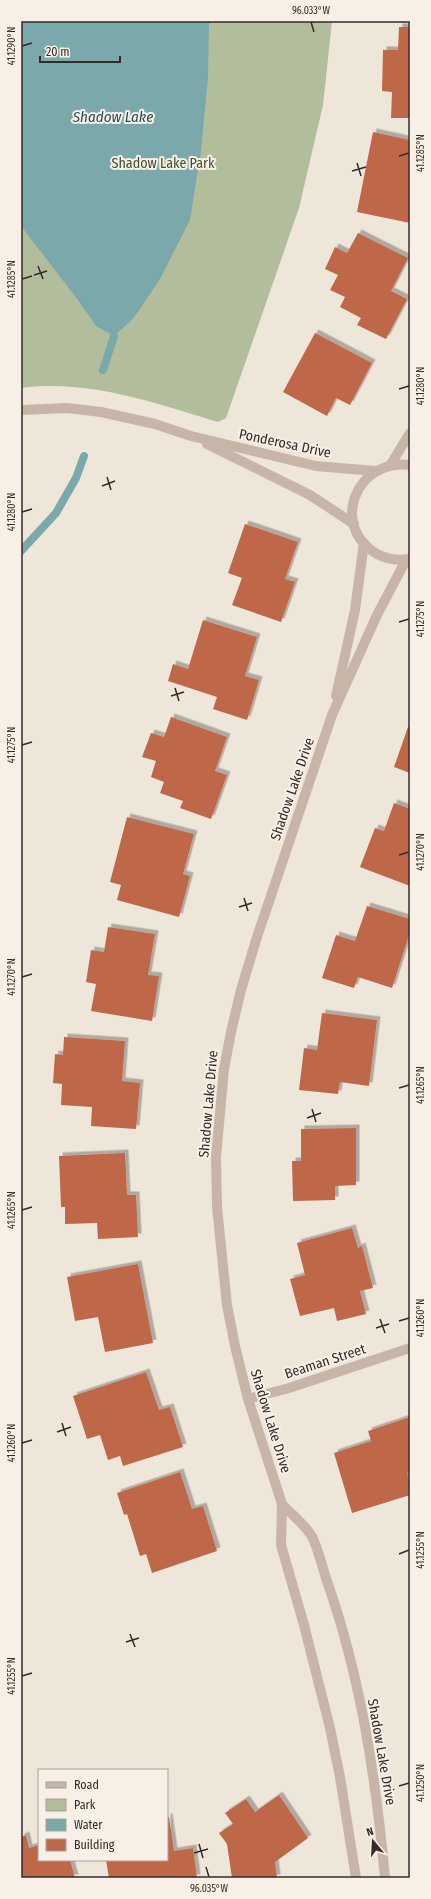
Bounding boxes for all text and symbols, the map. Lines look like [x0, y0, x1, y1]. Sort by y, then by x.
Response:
text: 96.033°W [292, 5, 331, 17]
text: 41.1290°N [6, 27, 18, 65]
scale bar [40, 38, 120, 64]
text: 20 m [46, 45, 70, 59]
water label: Shadow Lake [72, 108, 153, 126]
text: 41.1285°N [415, 134, 427, 172]
park label: Shadow Lake Park [112, 155, 215, 172]
text: 41.1285°N [6, 260, 18, 298]
text: 41.1280°N [415, 367, 427, 405]
street label: Ponderosa Drive [237, 425, 333, 462]
text: 41.1280°N [6, 493, 18, 531]
text: 41.1275°N [415, 601, 427, 637]
text: 41.1275°N [6, 727, 18, 763]
street label: Shadow Lake Drive [267, 735, 318, 843]
text: 41.1270°N [415, 833, 427, 871]
text: 41.1270°N [6, 958, 18, 996]
street label: Shadow Lake Drive [195, 1050, 222, 1158]
text: 41.1265°N [415, 1066, 427, 1104]
text: 41.1265°N [6, 1191, 18, 1229]
text: 41.1260°N [415, 1299, 427, 1337]
street label: Beaman Street [283, 1340, 368, 1383]
street label: Shadow Lake Drive [247, 1367, 294, 1475]
text: 41.1260°N [6, 1424, 18, 1462]
text: 41.1255°N [415, 1531, 427, 1569]
text: 41.1255°N [6, 1657, 18, 1695]
street label: Shadow Lake Drive [364, 1698, 399, 1807]
text: 41.1250°N [415, 1764, 427, 1802]
legend [38, 1769, 168, 1861]
text: Road [74, 1778, 99, 1792]
text: Park [74, 1798, 96, 1812]
text: Water [74, 1818, 103, 1832]
north arrow [353, 1821, 393, 1861]
text: N [365, 1825, 375, 1839]
text: Building [74, 1838, 115, 1852]
text: 96.035°W [190, 1883, 229, 1895]

